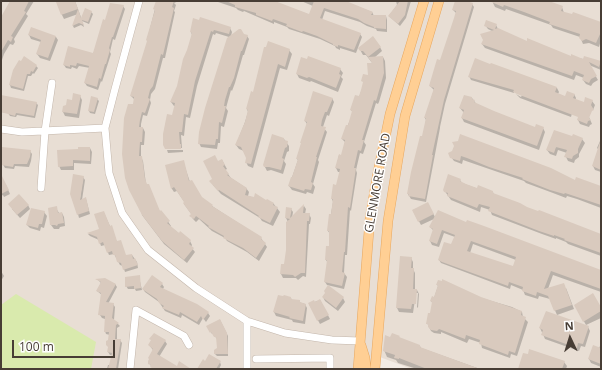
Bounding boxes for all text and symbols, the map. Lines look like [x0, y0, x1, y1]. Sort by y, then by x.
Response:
street label: GLENMORE ROAD [362, 132, 394, 234]
north arrow [550, 318, 590, 358]
text: N [564, 318, 574, 333]
scale bar [14, 332, 117, 358]
text: 100 m [19, 338, 54, 355]

